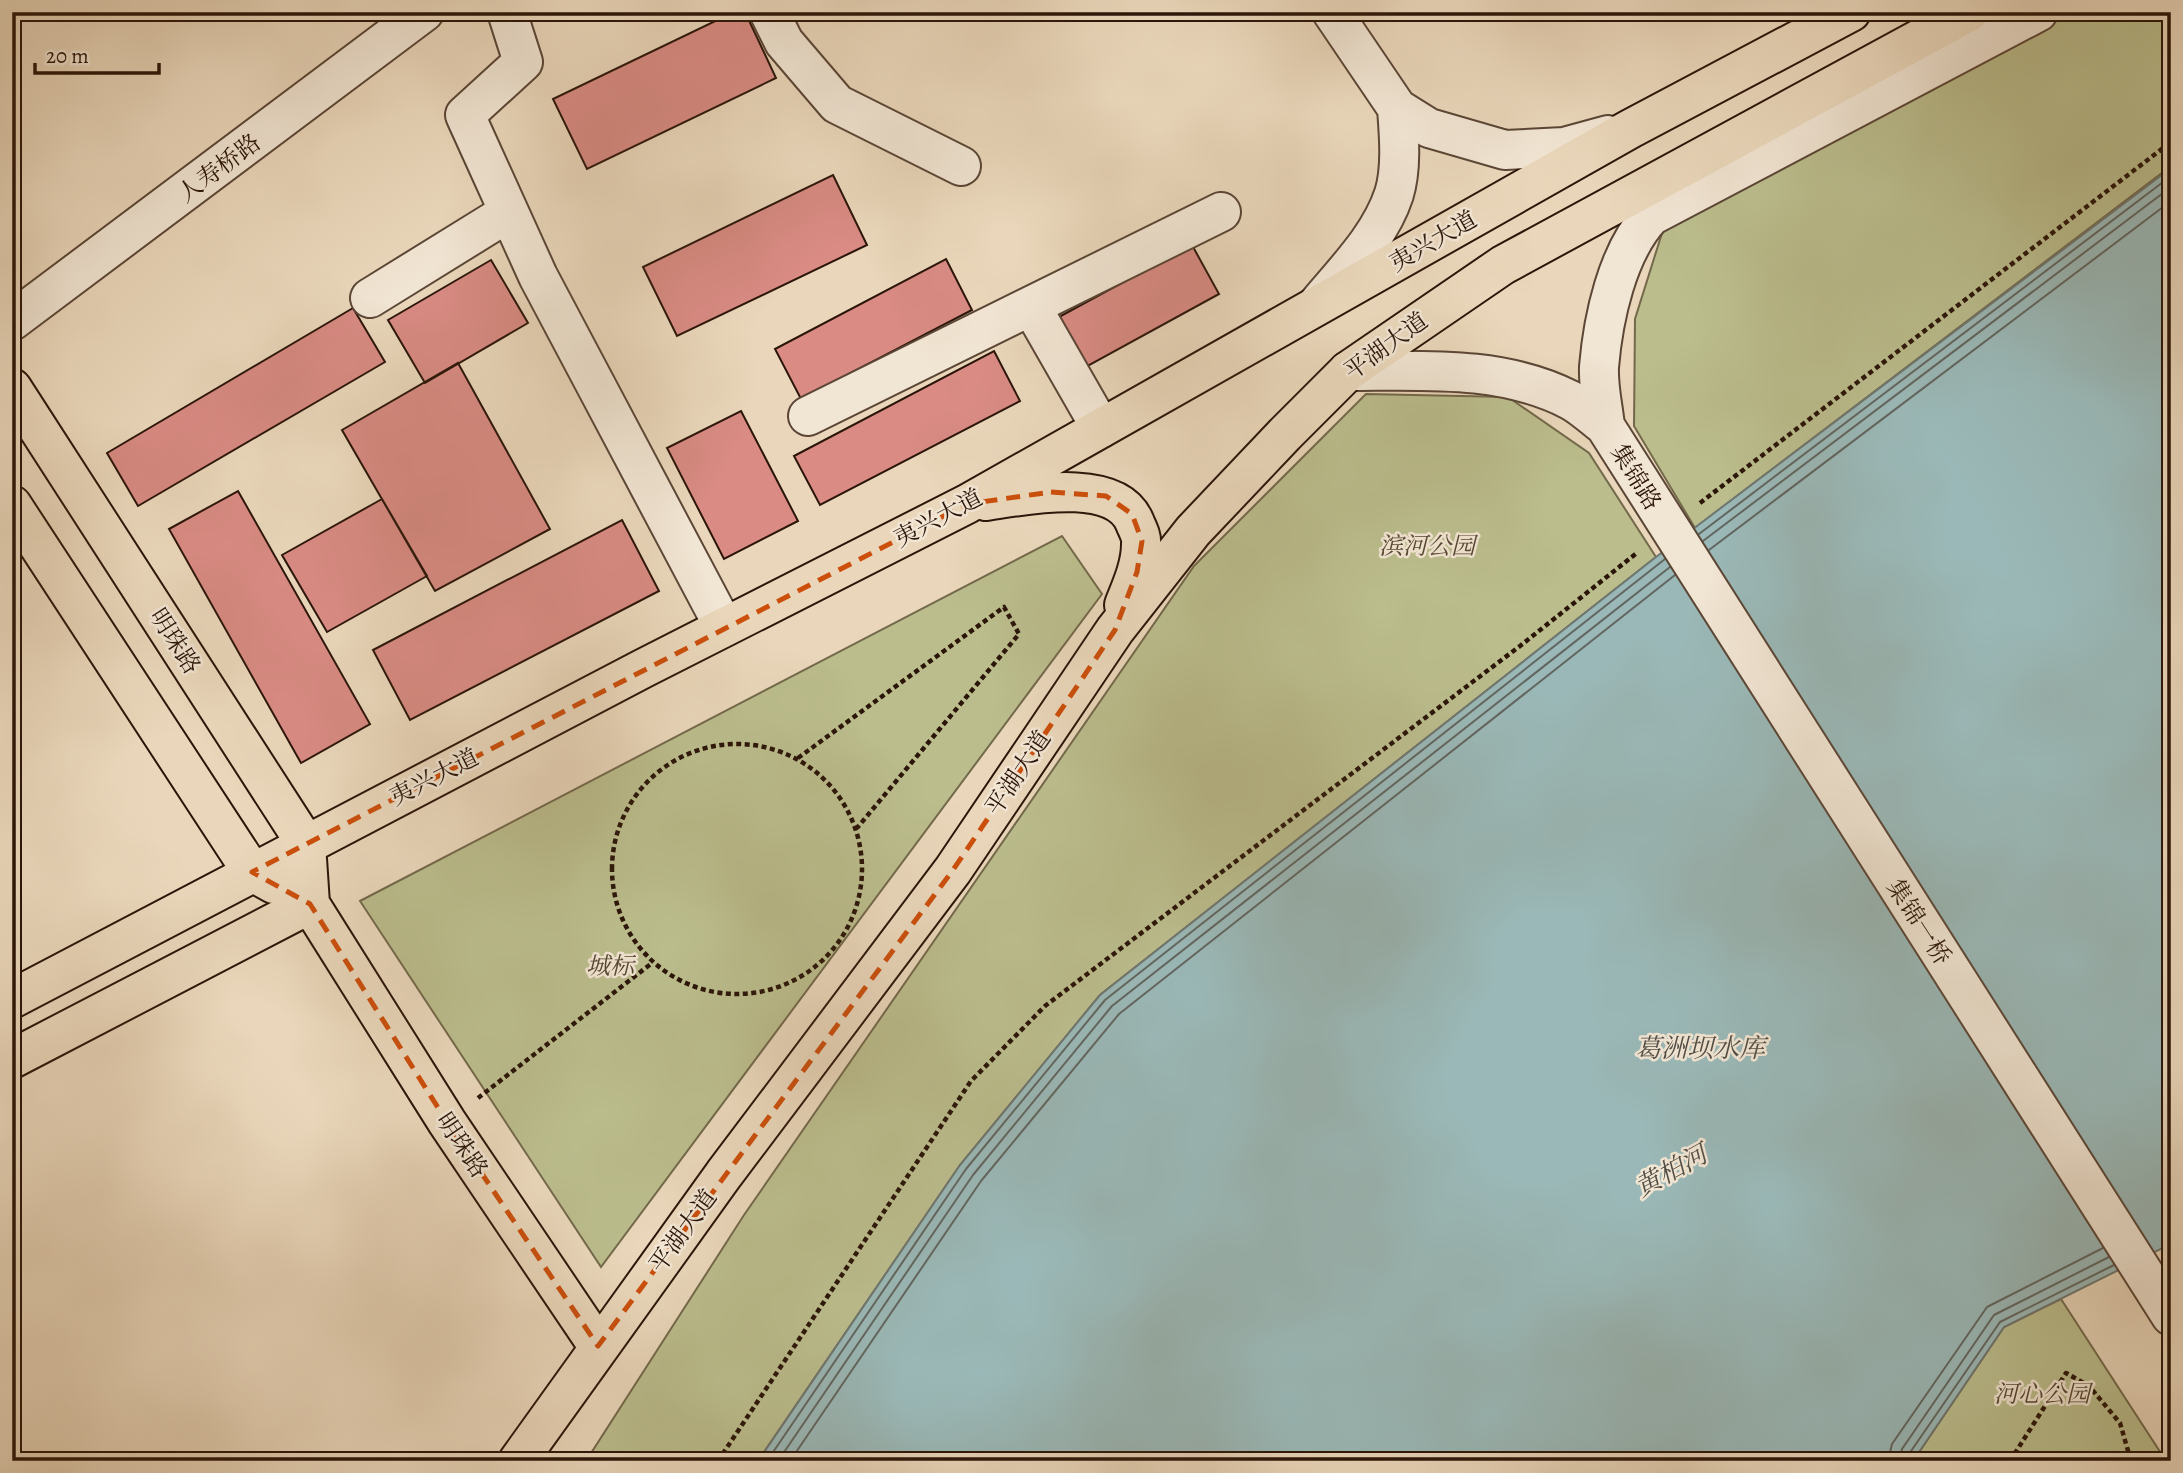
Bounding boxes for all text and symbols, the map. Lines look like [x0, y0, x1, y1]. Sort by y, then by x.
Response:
scale bar [35, 32, 159, 76]
text: 20 m [46, 42, 89, 70]
street label: 人寿桥路 [171, 126, 267, 210]
street label: 夷兴大道 [1383, 203, 1483, 279]
street label: 平湖大道 [1338, 305, 1434, 387]
street label: 集锦路 [1603, 438, 1669, 516]
street label: 夷兴大道 [888, 481, 988, 555]
park label: 滨河公园 [1379, 530, 1479, 562]
street label: 明珠路 [142, 602, 208, 680]
street label: 平湖大道 [978, 724, 1058, 822]
street label: 夷兴大道 [384, 741, 484, 813]
street label: 集锦一桥 [1879, 873, 1959, 971]
park label: 城标 [586, 950, 637, 982]
water label: 葛洲坝水库 [1635, 1031, 1769, 1066]
street label: 明珠路 [429, 1106, 495, 1184]
water label: 黄柏河 [1628, 1135, 1717, 1205]
street label: 平湖大道 [642, 1183, 724, 1279]
park label: 河心公园 [1994, 1378, 2094, 1410]

